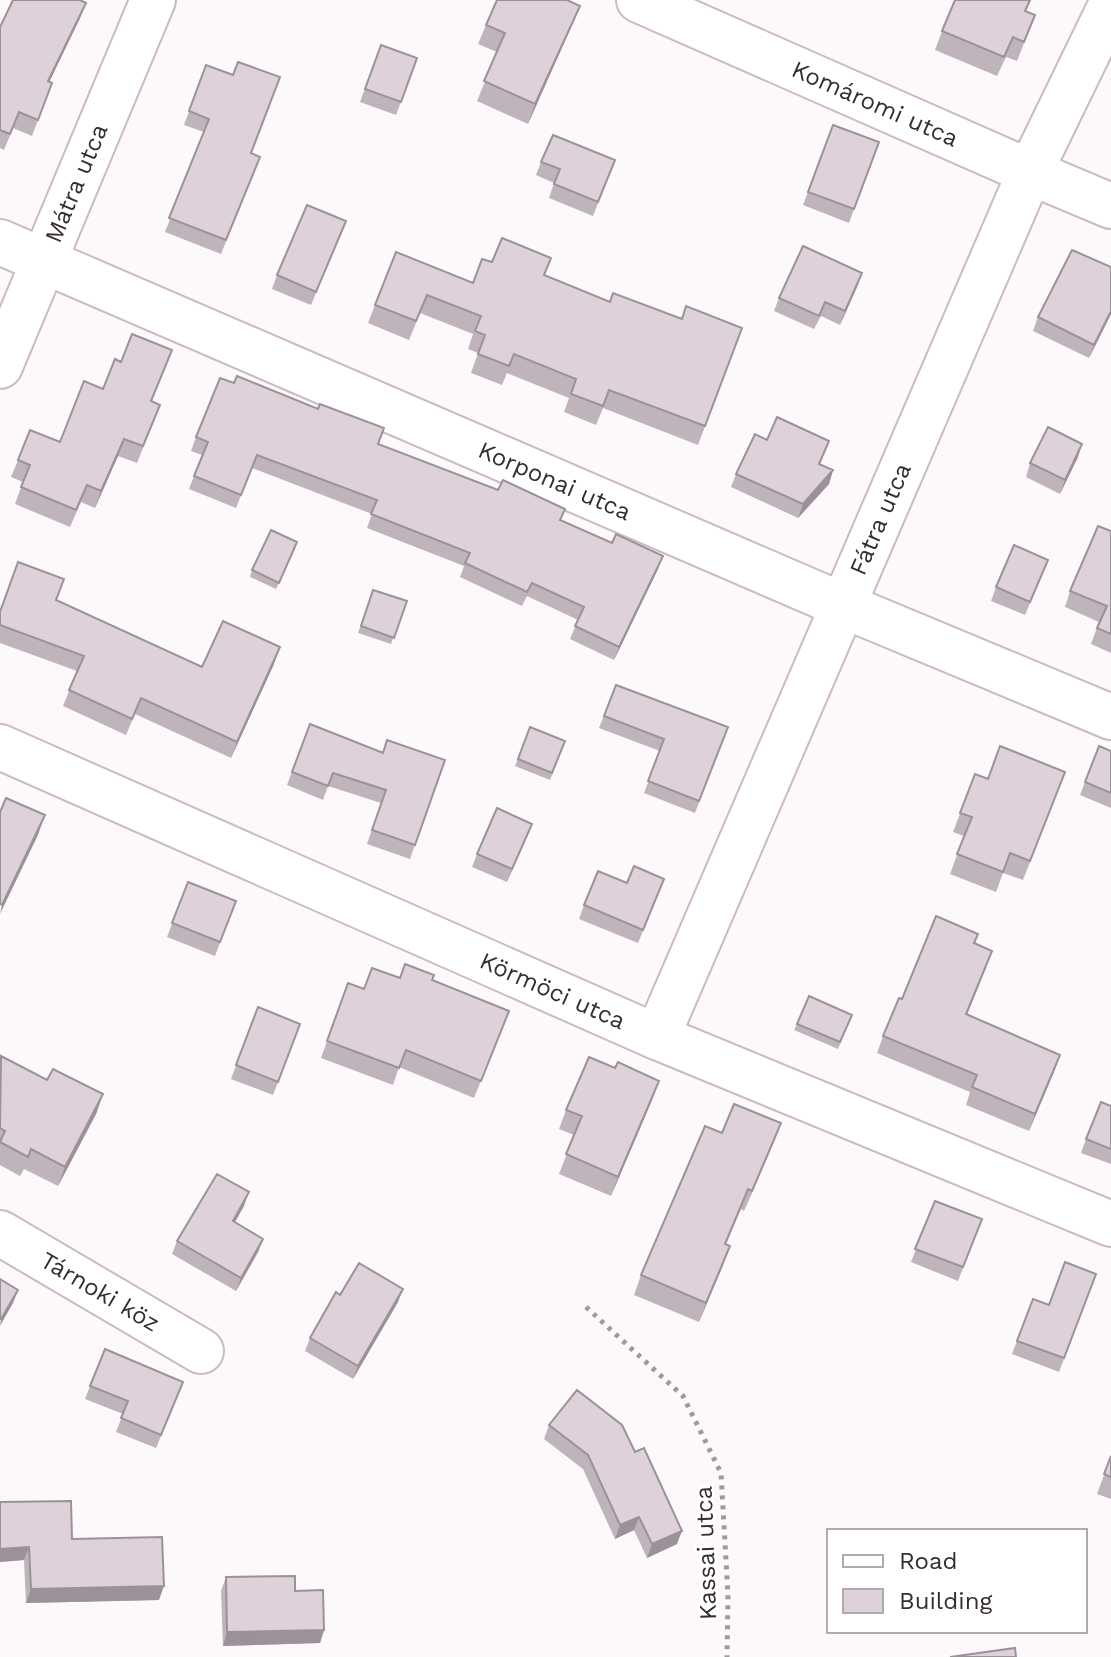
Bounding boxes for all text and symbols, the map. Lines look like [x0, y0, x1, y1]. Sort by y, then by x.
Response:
street label: Komáromi utca [788, 55, 963, 153]
street label: Mátra utca [39, 120, 114, 247]
street label: Korponai utca [474, 436, 635, 526]
street label: Fátra utca [844, 459, 917, 579]
street label: Körmöci utca [475, 947, 630, 1035]
street label: Tárnoki köz [36, 1246, 165, 1338]
street label: Kassai utca [690, 1485, 722, 1621]
legend [827, 1529, 1087, 1633]
text: Road [899, 1547, 958, 1575]
text: Building [899, 1587, 992, 1615]

